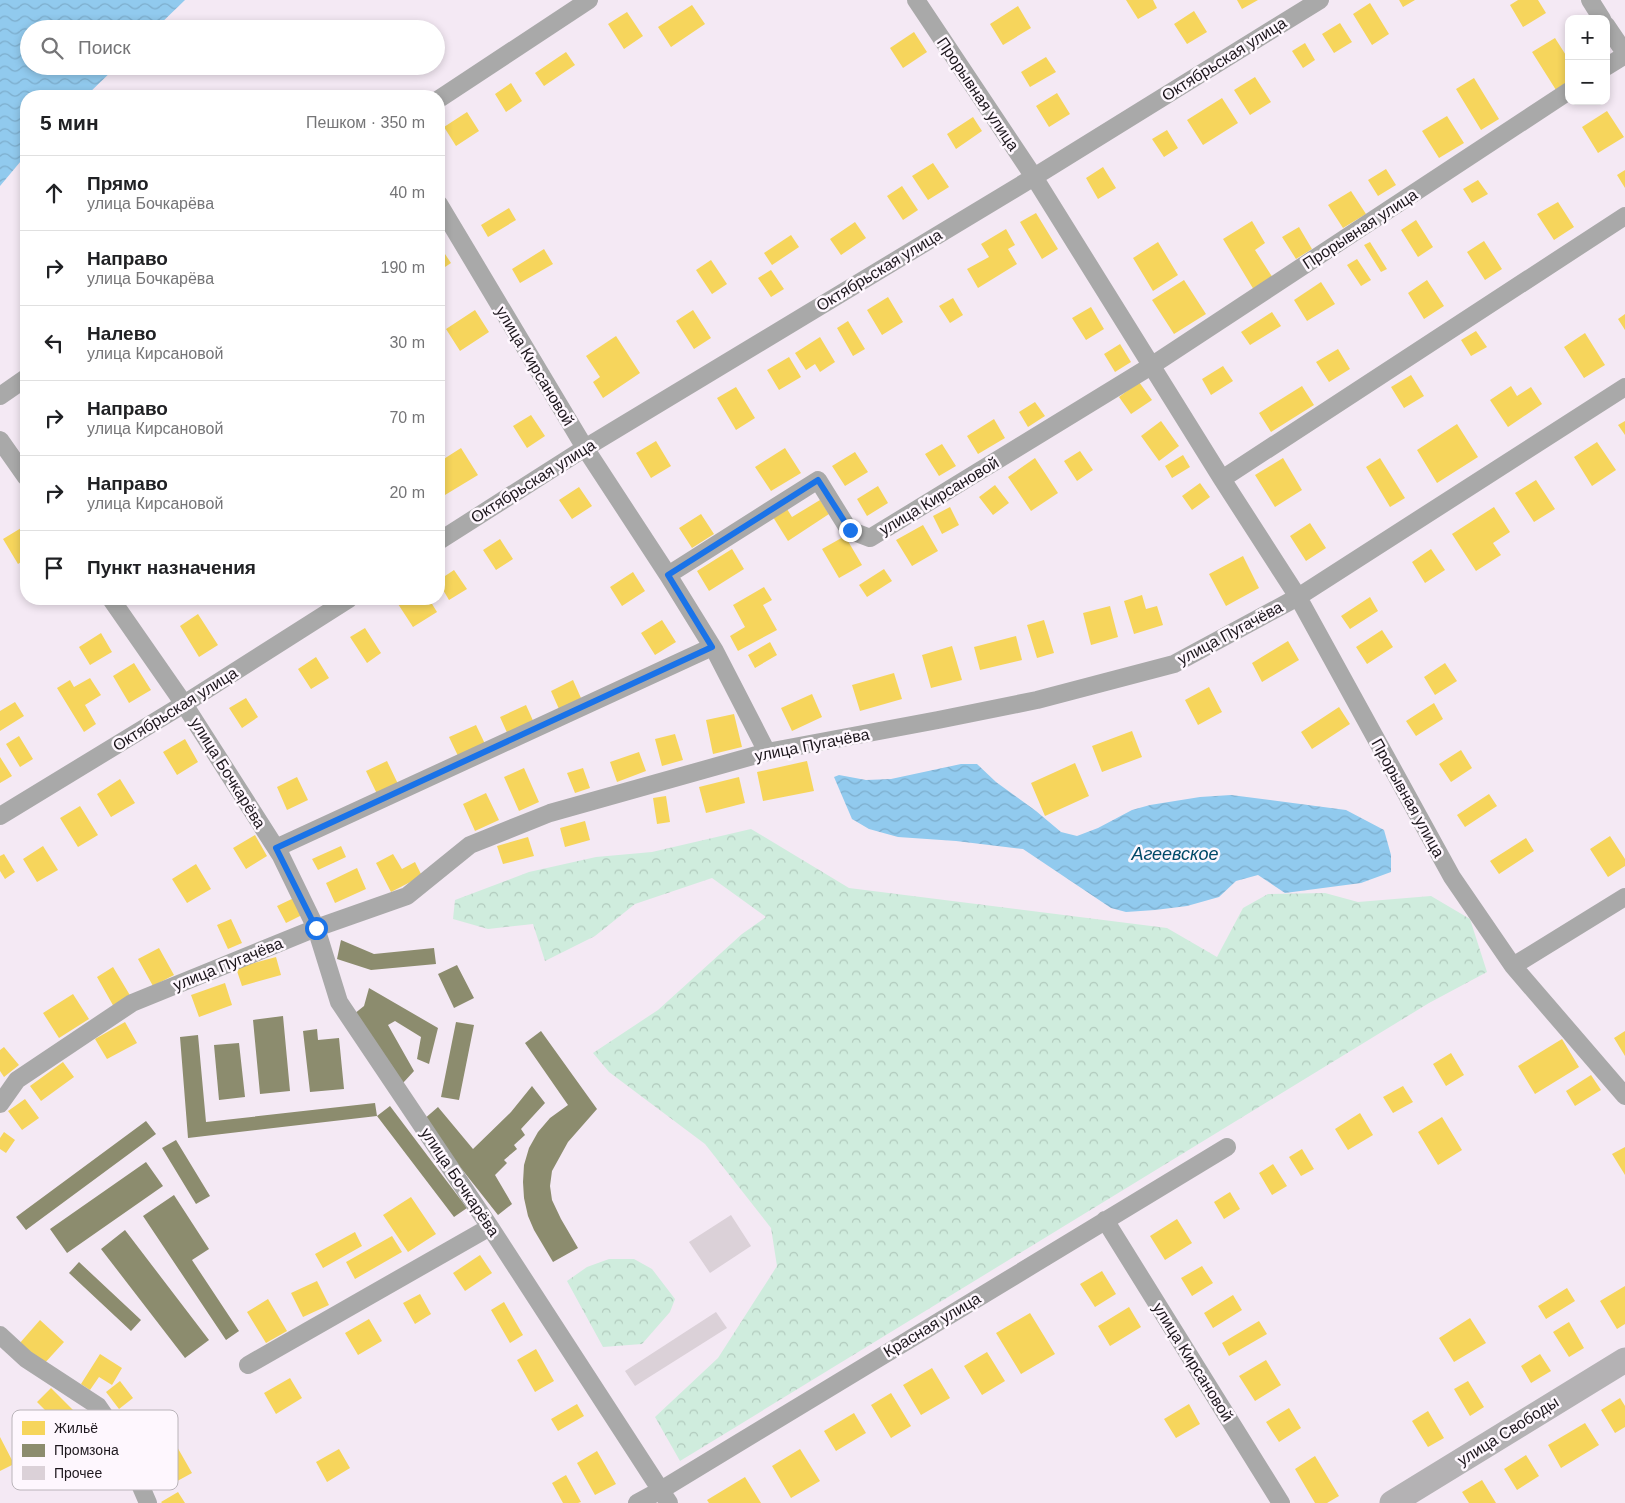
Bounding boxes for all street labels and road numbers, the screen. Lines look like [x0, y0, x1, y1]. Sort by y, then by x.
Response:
street label: Октябрьская улица [1159, 14, 1289, 104]
street label: Прорывная улица [934, 34, 1022, 154]
street label: Прорывная улица [1300, 186, 1420, 272]
street label: Октябрьская улица [813, 226, 945, 314]
street label: улица Кирсановой [493, 303, 577, 429]
street label: Октябрьская улица [468, 436, 598, 526]
street label: улица Кирсановой [876, 454, 1002, 538]
street label: улица Пугачёва [1175, 598, 1285, 668]
street label: Октябрьская улица [110, 664, 240, 754]
street label: улица Бочкарёва [187, 715, 269, 831]
street label: улица Пугачёва [753, 726, 871, 764]
street label: Прорывная улица [1368, 736, 1448, 860]
street label: улица Пугачёва [171, 934, 285, 994]
street label: улица Бочкарёва [417, 1125, 503, 1240]
street label: Красная улица [880, 1289, 984, 1361]
street label: улица Кирсановой [1150, 1300, 1236, 1424]
street label: улица Свободы [1454, 1393, 1562, 1469]

